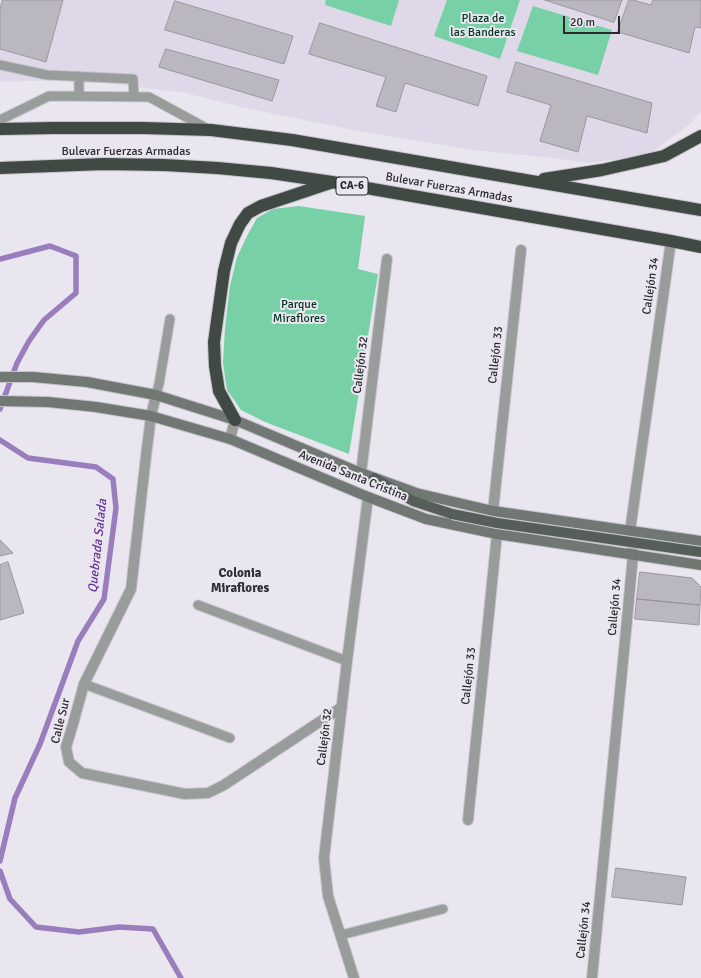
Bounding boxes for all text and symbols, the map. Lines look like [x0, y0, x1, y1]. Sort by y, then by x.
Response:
scale bar [565, 8, 622, 34]
park label: Plaza de las Banderas [450, 12, 516, 40]
text: 20 m [570, 15, 595, 30]
street label: Bulevar Fuerzas Armadas [61, 145, 191, 159]
street label: Bulevar Fuerzas Armadas [384, 170, 514, 206]
road number: CA-6 [336, 177, 368, 195]
street label: Callejón 34 [640, 256, 662, 316]
park label: Parque Miraflores [273, 298, 325, 326]
street label: Callejón 33 [486, 326, 506, 384]
street label: Callejón 32 [350, 335, 372, 395]
street label: Avenida Santa Cristina [296, 448, 410, 504]
water label: Quebrada Salada [85, 498, 111, 594]
district label: Colonia Miraflores [211, 566, 269, 597]
street label: Callejón 34 [605, 578, 625, 636]
street label: Callejón 33 [459, 647, 479, 705]
street label: Calle Sur [48, 697, 74, 745]
street label: Callejón 32 [314, 707, 336, 767]
street label: Callejón 34 [574, 901, 594, 959]

